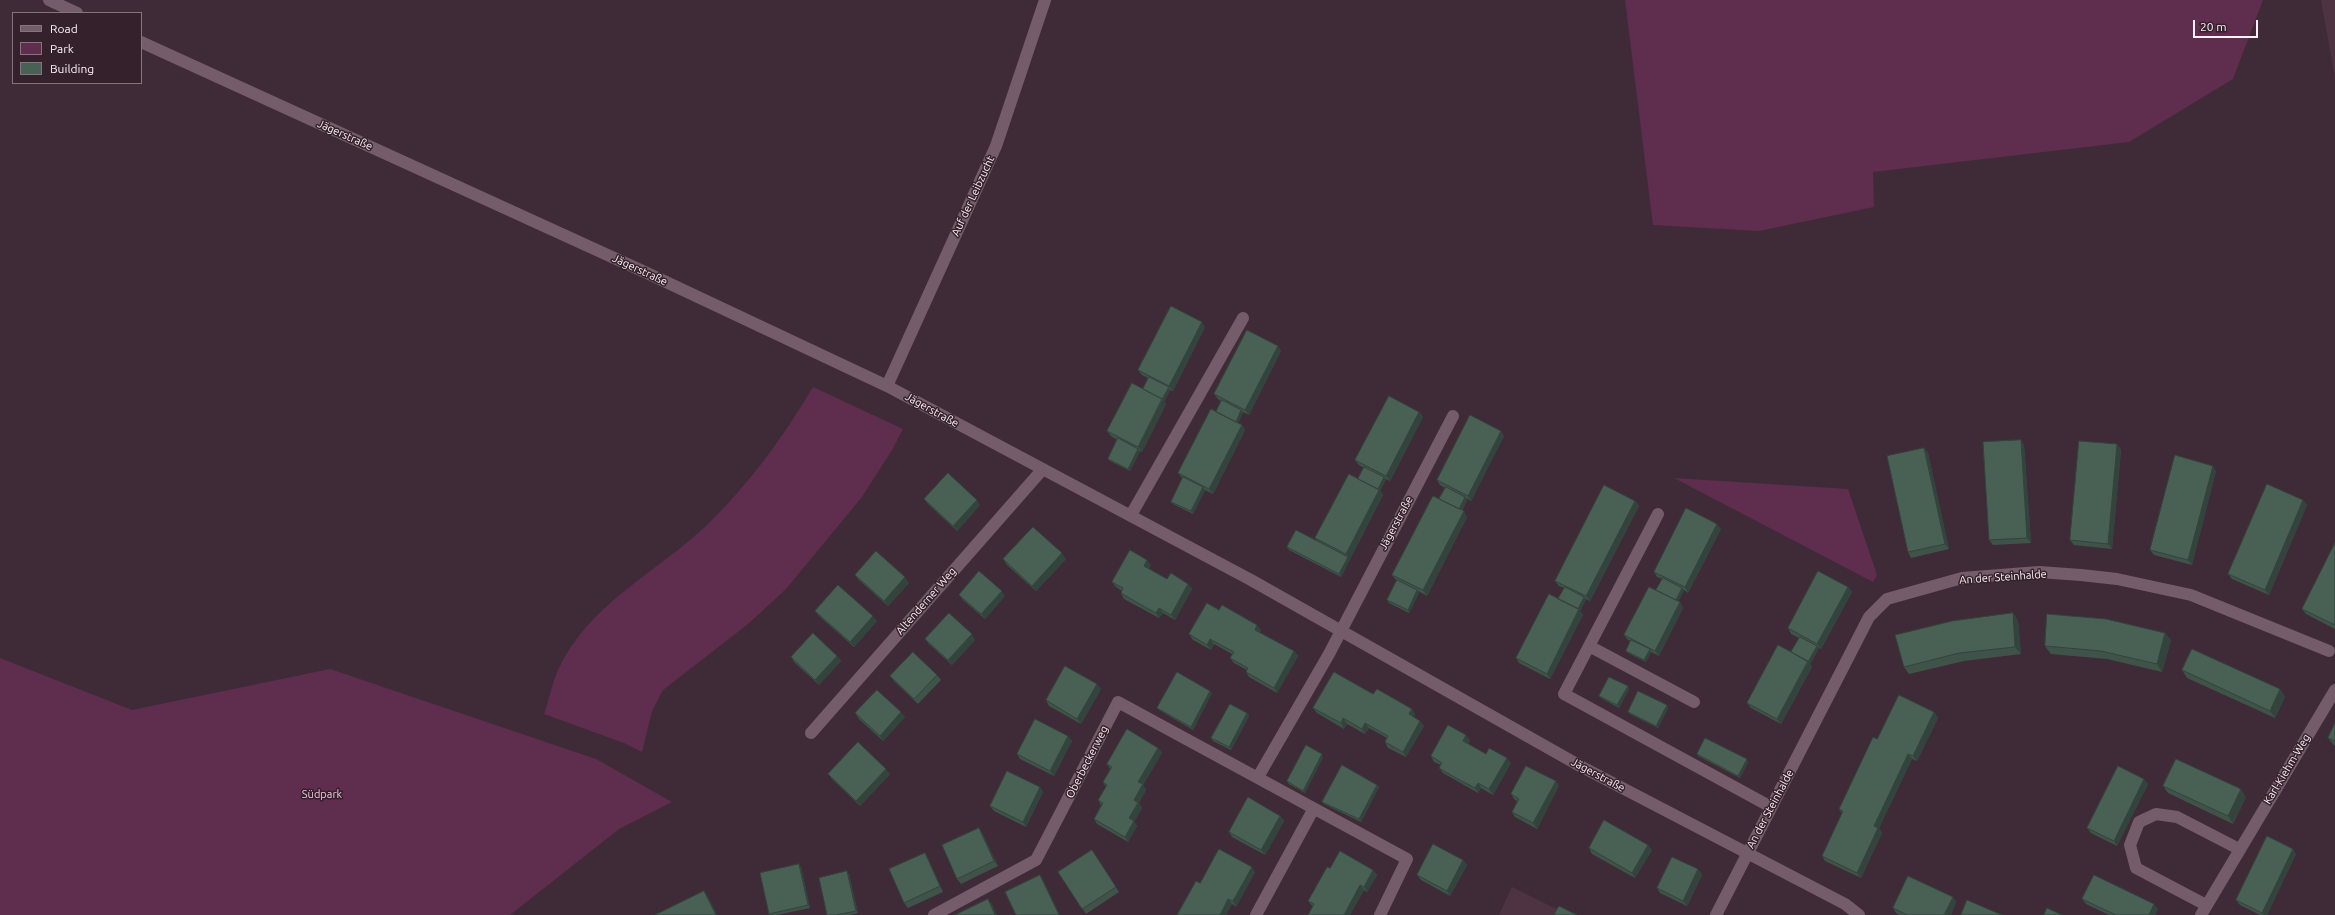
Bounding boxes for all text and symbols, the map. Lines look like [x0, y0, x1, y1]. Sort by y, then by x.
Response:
legend [12, 12, 142, 84]
scale bar [2195, 12, 2260, 38]
text: 20 m [2200, 20, 2227, 33]
text: Road [50, 22, 78, 35]
text: Park [50, 42, 74, 55]
text: Building [50, 62, 94, 75]
street label: Jägerstraße [315, 117, 375, 153]
street label: Auf der Leibzucht [949, 154, 997, 238]
street label: Jägerstraße [610, 251, 670, 289]
street label: Jägerstraße [903, 390, 961, 430]
street label: Jägerstraße [1376, 494, 1416, 552]
street label: Altenderner Weg [893, 565, 959, 637]
street label: An der Steinhalde [1959, 567, 2047, 587]
street label: Oberbeckerweg [1063, 724, 1111, 800]
street label: Karl-Kiehm-Weg [2261, 731, 2313, 807]
street label: Jägerstraße [1569, 755, 1627, 795]
street label: An der Steinhalde [1744, 767, 1796, 851]
park label: Südpark [302, 787, 342, 801]

